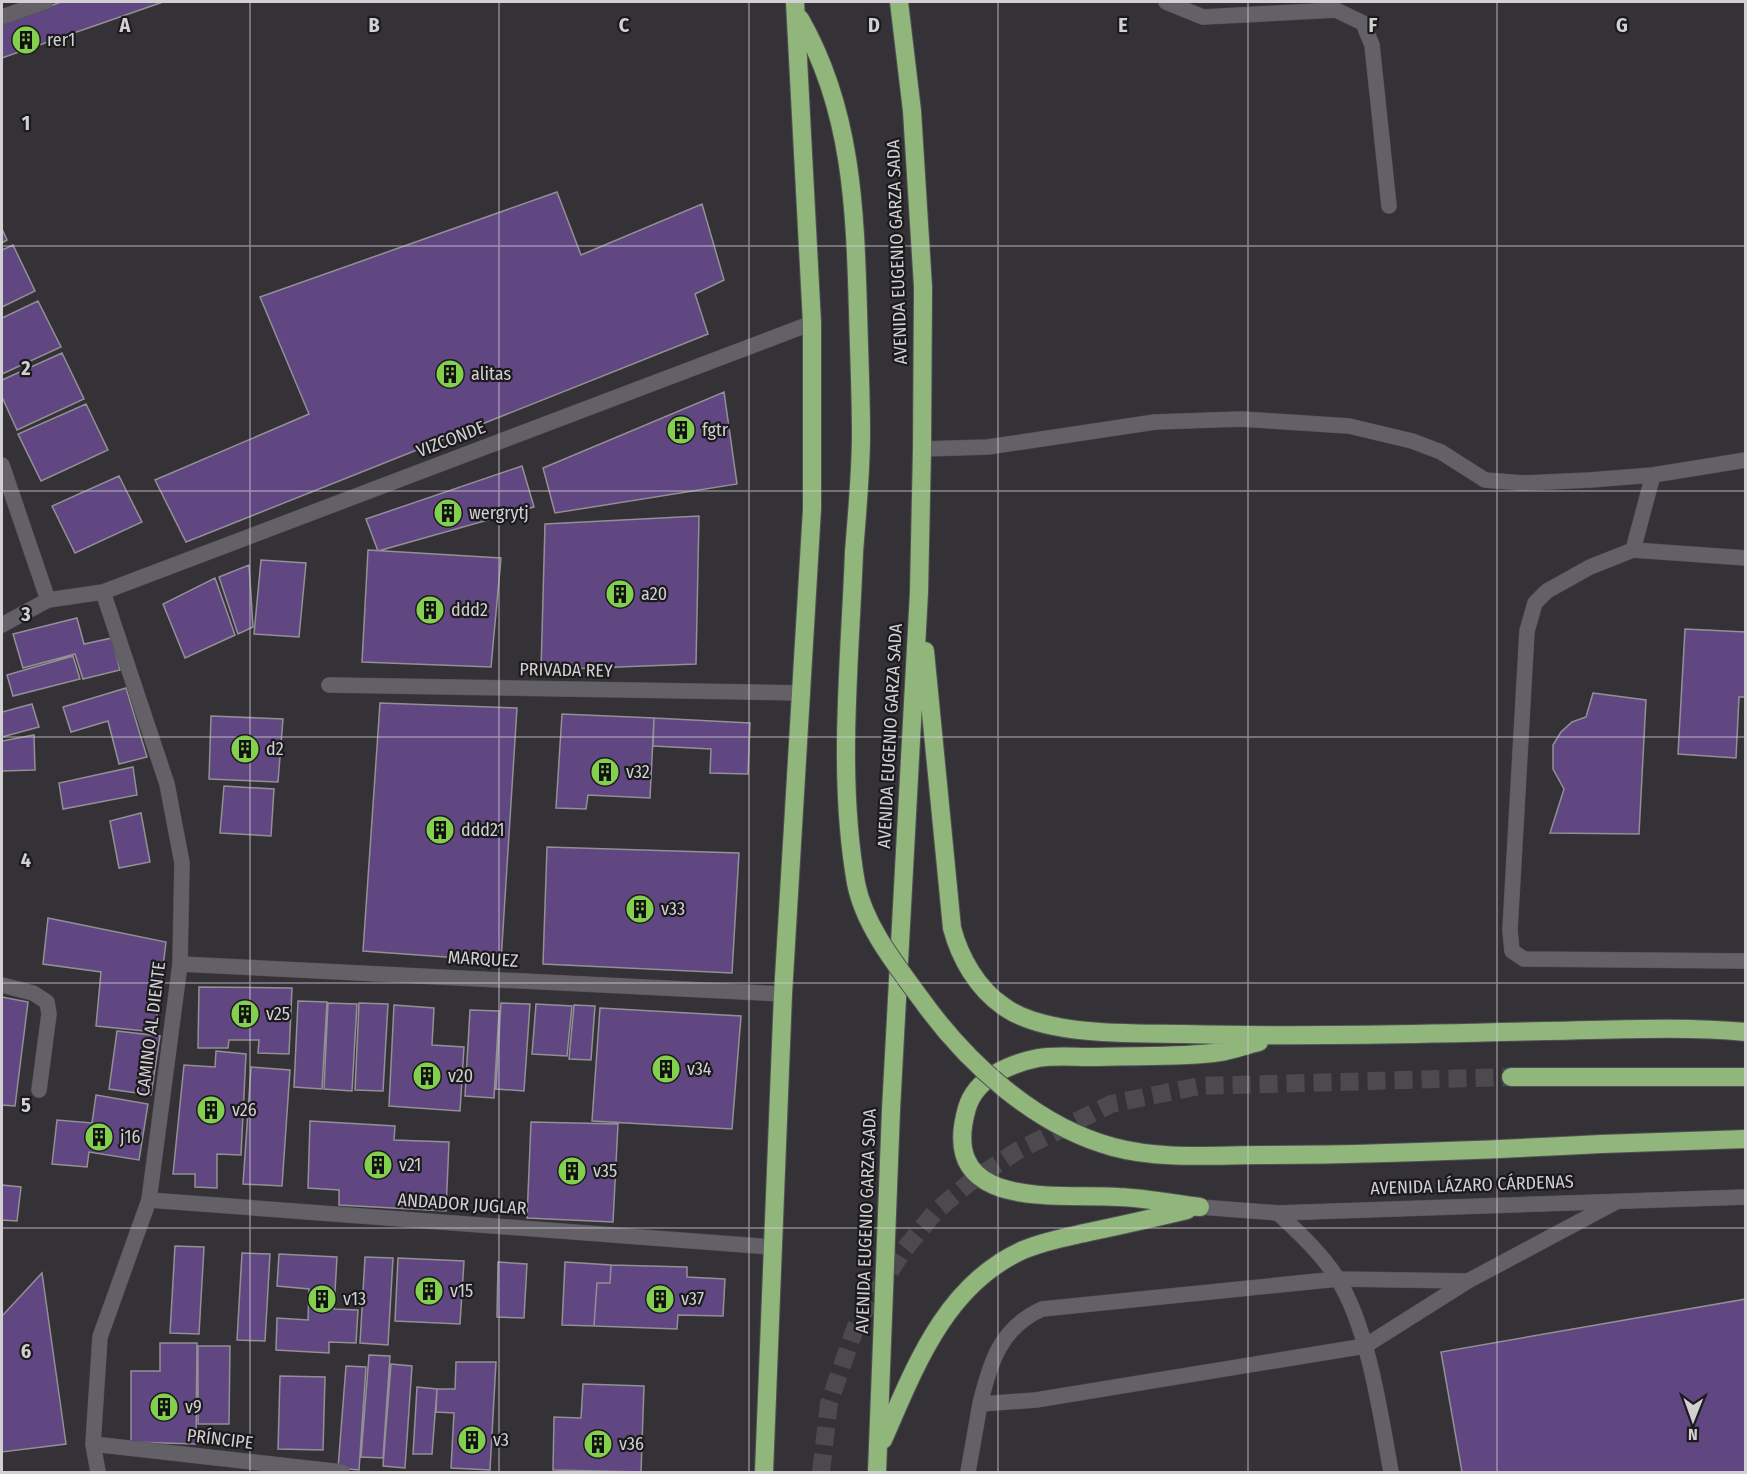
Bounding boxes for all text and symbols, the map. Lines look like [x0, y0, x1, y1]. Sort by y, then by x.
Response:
text: A [119, 13, 132, 37]
text: B [368, 13, 380, 37]
text: C [619, 13, 630, 37]
text: D [868, 13, 880, 37]
text: E [1118, 13, 1128, 37]
text: F [1369, 13, 1378, 37]
text: G [1616, 13, 1628, 37]
building icon: rer1 [10, 24, 42, 56]
place label: rer1 [47, 29, 75, 51]
text: 1 [22, 111, 30, 135]
street label: AVENIDA EUGENIO GARZA SADA [882, 139, 912, 365]
text: 2 [20, 356, 31, 380]
building icon: alitas [434, 358, 466, 390]
place label: alitas [471, 363, 511, 385]
building icon: fgtr [665, 414, 697, 446]
street label: VIZCONDE [414, 416, 488, 462]
place label: fgtr [702, 419, 729, 441]
building icon: wergrytj [432, 497, 464, 529]
place label: wergrytj [469, 502, 529, 524]
building icon: a20 [604, 578, 636, 610]
place label: a20 [641, 583, 667, 605]
building icon: ddd2 [414, 594, 446, 626]
place label: ddd2 [451, 599, 488, 621]
text: 3 [20, 602, 31, 626]
street label: AVENIDA EUGENIO GARZA SADA [873, 622, 907, 849]
street label: PRIVADA REY [519, 658, 613, 682]
building icon: d2 [229, 733, 261, 765]
place label: d2 [266, 738, 284, 760]
building icon: v32 [589, 756, 621, 788]
place label: v32 [626, 761, 650, 783]
building icon: ddd21 [424, 814, 456, 846]
place label: ddd21 [461, 819, 505, 841]
text: 4 [21, 848, 31, 872]
building icon: v33 [624, 893, 656, 925]
place label: v33 [661, 898, 685, 920]
street label: MARQUEZ [447, 946, 519, 972]
street label: CAMINO AL DIENTE [132, 960, 170, 1098]
building icon: v25 [229, 998, 261, 1030]
place label: v25 [266, 1003, 290, 1025]
building icon: v34 [650, 1053, 682, 1085]
place label: v34 [687, 1058, 712, 1080]
building icon: v20 [411, 1060, 443, 1092]
place label: v20 [448, 1065, 473, 1087]
text: 5 [21, 1093, 31, 1117]
building icon: v26 [195, 1094, 227, 1126]
place label: v26 [232, 1099, 257, 1121]
street label: AVENIDA EUGENIO GARZA SADA [851, 1108, 881, 1334]
building icon: j16 [83, 1121, 115, 1153]
place label: j16 [119, 1126, 141, 1148]
building icon: v21 [362, 1149, 394, 1181]
place label: v21 [399, 1154, 421, 1176]
building icon: v35 [556, 1155, 588, 1187]
place label: v35 [593, 1160, 617, 1182]
street label: AVENIDA LÁZARO CÁRDENAS [1370, 1169, 1574, 1200]
street label: ANDADOR JUGLAR [397, 1189, 527, 1219]
building icon: v15 [413, 1275, 445, 1307]
place label: v15 [450, 1280, 473, 1302]
building icon: v13 [306, 1283, 338, 1315]
building icon: v37 [644, 1283, 676, 1315]
place label: v13 [343, 1288, 366, 1310]
place label: v37 [681, 1288, 704, 1310]
text: 6 [21, 1339, 31, 1363]
north arrow [1663, 1390, 1723, 1450]
building icon: v9 [148, 1391, 180, 1423]
place label: v9 [185, 1396, 202, 1418]
street label: PRÍNCIPE [186, 1423, 255, 1454]
building icon: v3 [456, 1424, 488, 1456]
text: N [1688, 1425, 1698, 1444]
building icon: v36 [582, 1428, 614, 1460]
place label: v3 [493, 1429, 509, 1451]
place label: v36 [619, 1433, 644, 1455]

